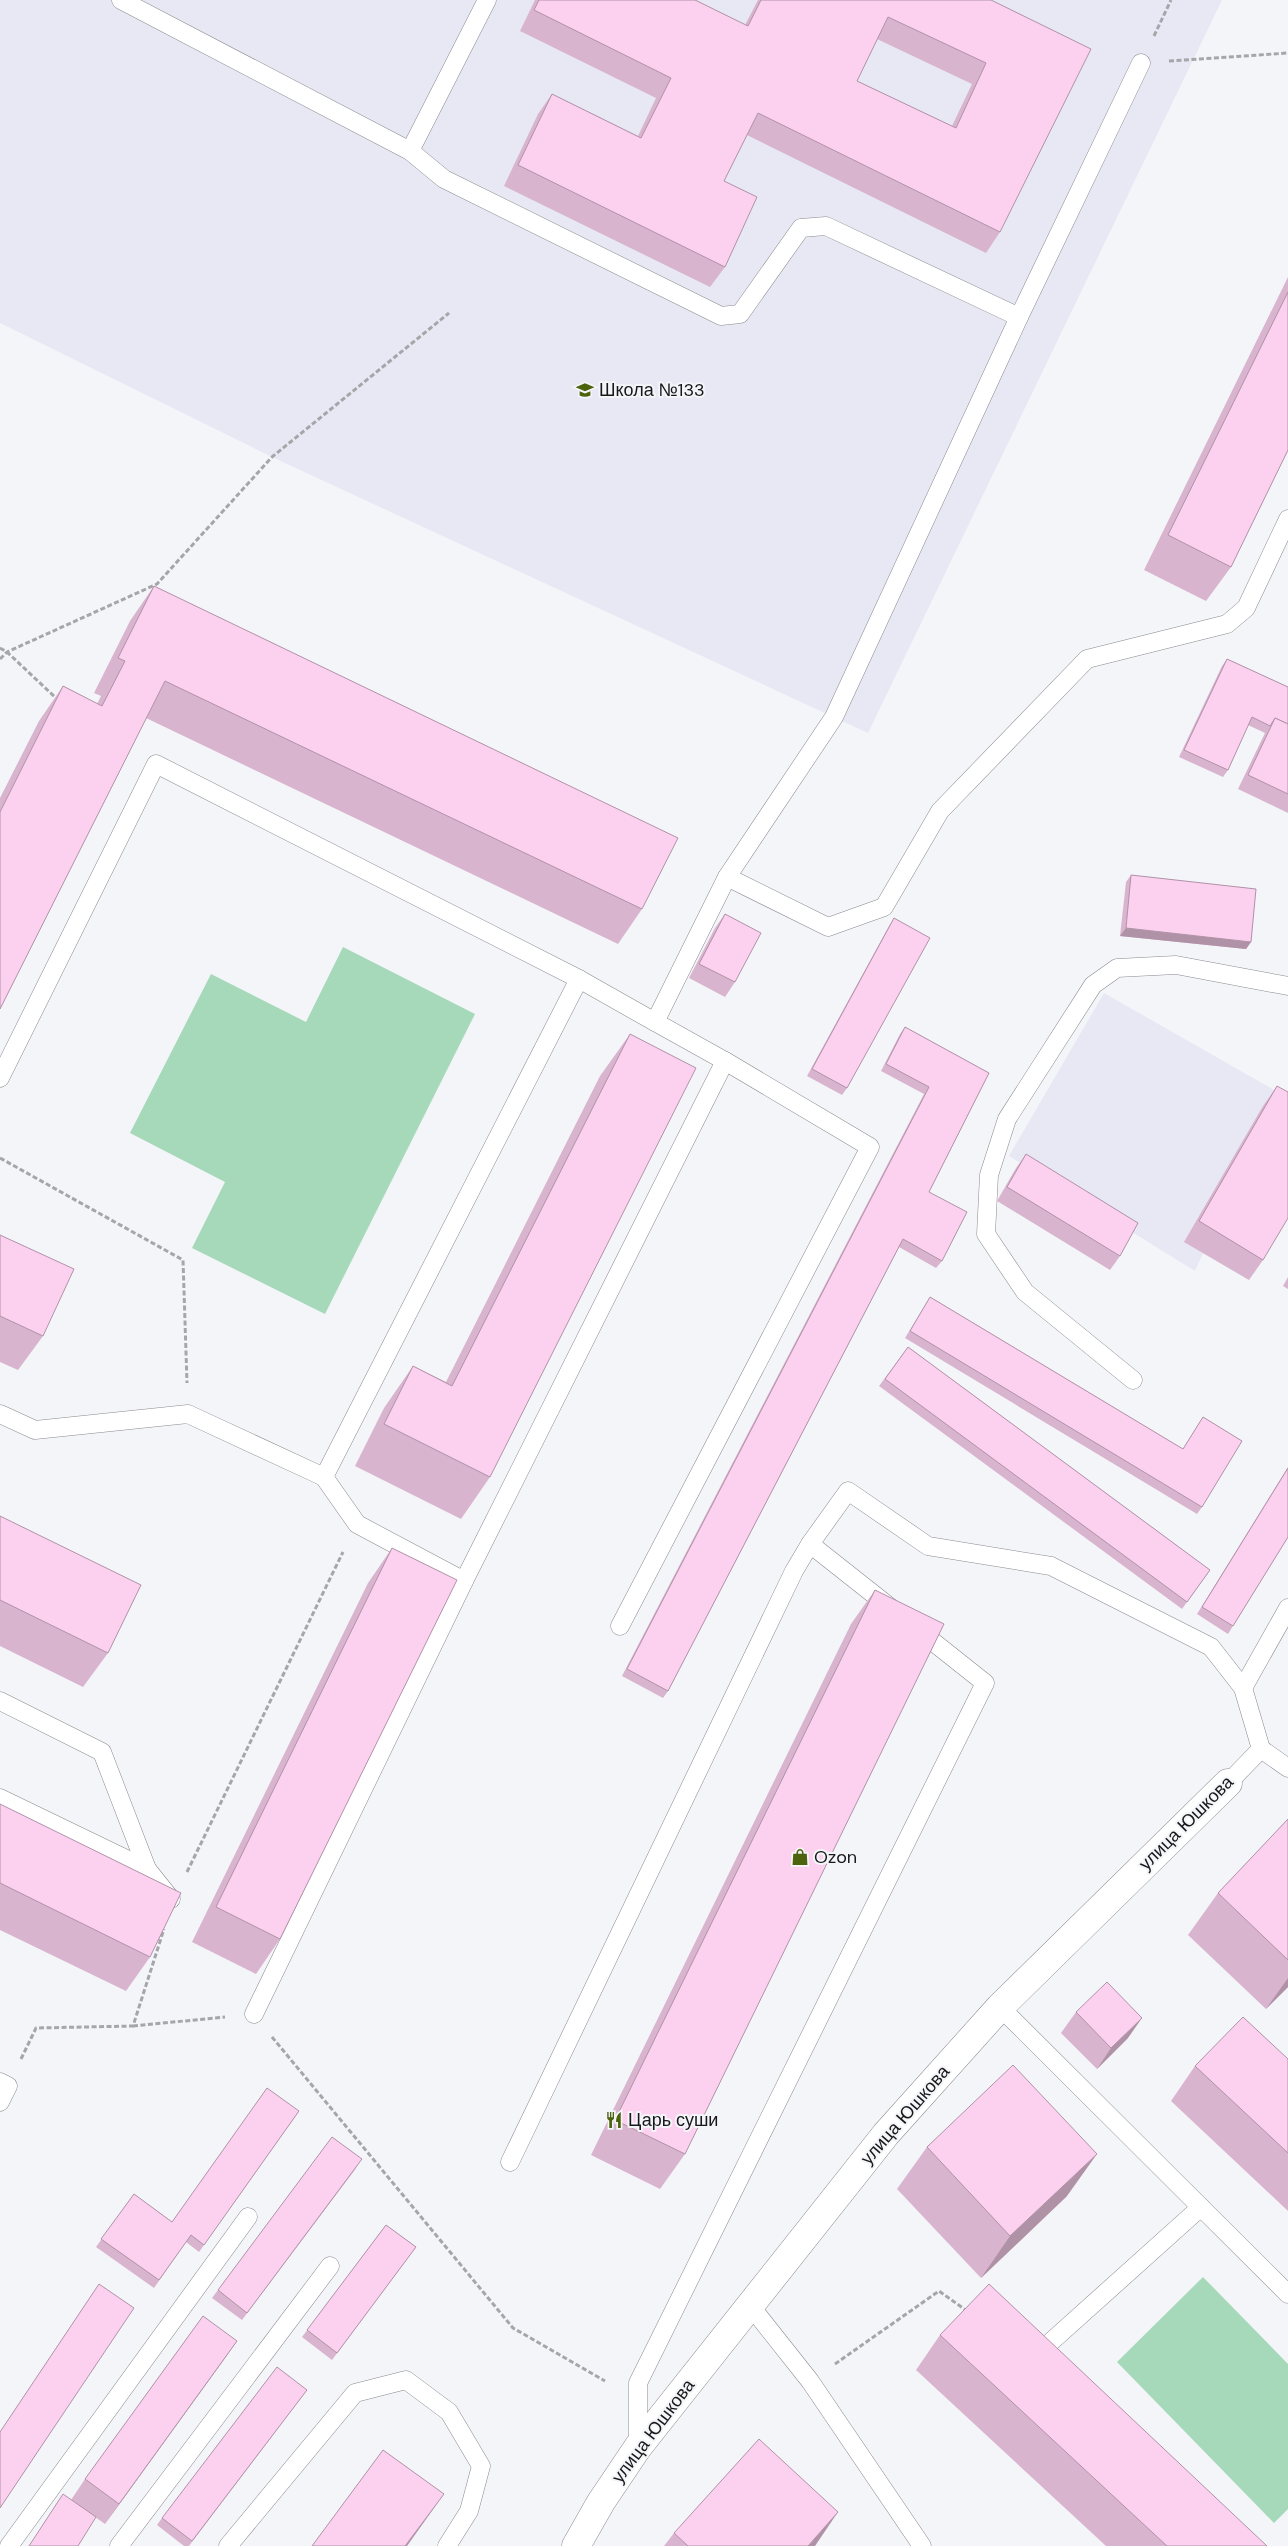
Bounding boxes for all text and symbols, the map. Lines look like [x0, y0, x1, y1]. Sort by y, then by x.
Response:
place label: Школа №133 [599, 378, 705, 402]
school or university icon: Школа №133 [575, 380, 595, 400]
street label: улица Юшкова [1134, 1770, 1239, 1875]
place label: Ozon [814, 1845, 857, 1869]
shop icon: Ozon [790, 1847, 810, 1867]
street label: улица Юшкова [855, 2059, 955, 2170]
place label: Царь суши [628, 2108, 718, 2132]
restaurant icon: Царь суши [604, 2110, 624, 2130]
street label: улица Юшкова [606, 2373, 701, 2488]

